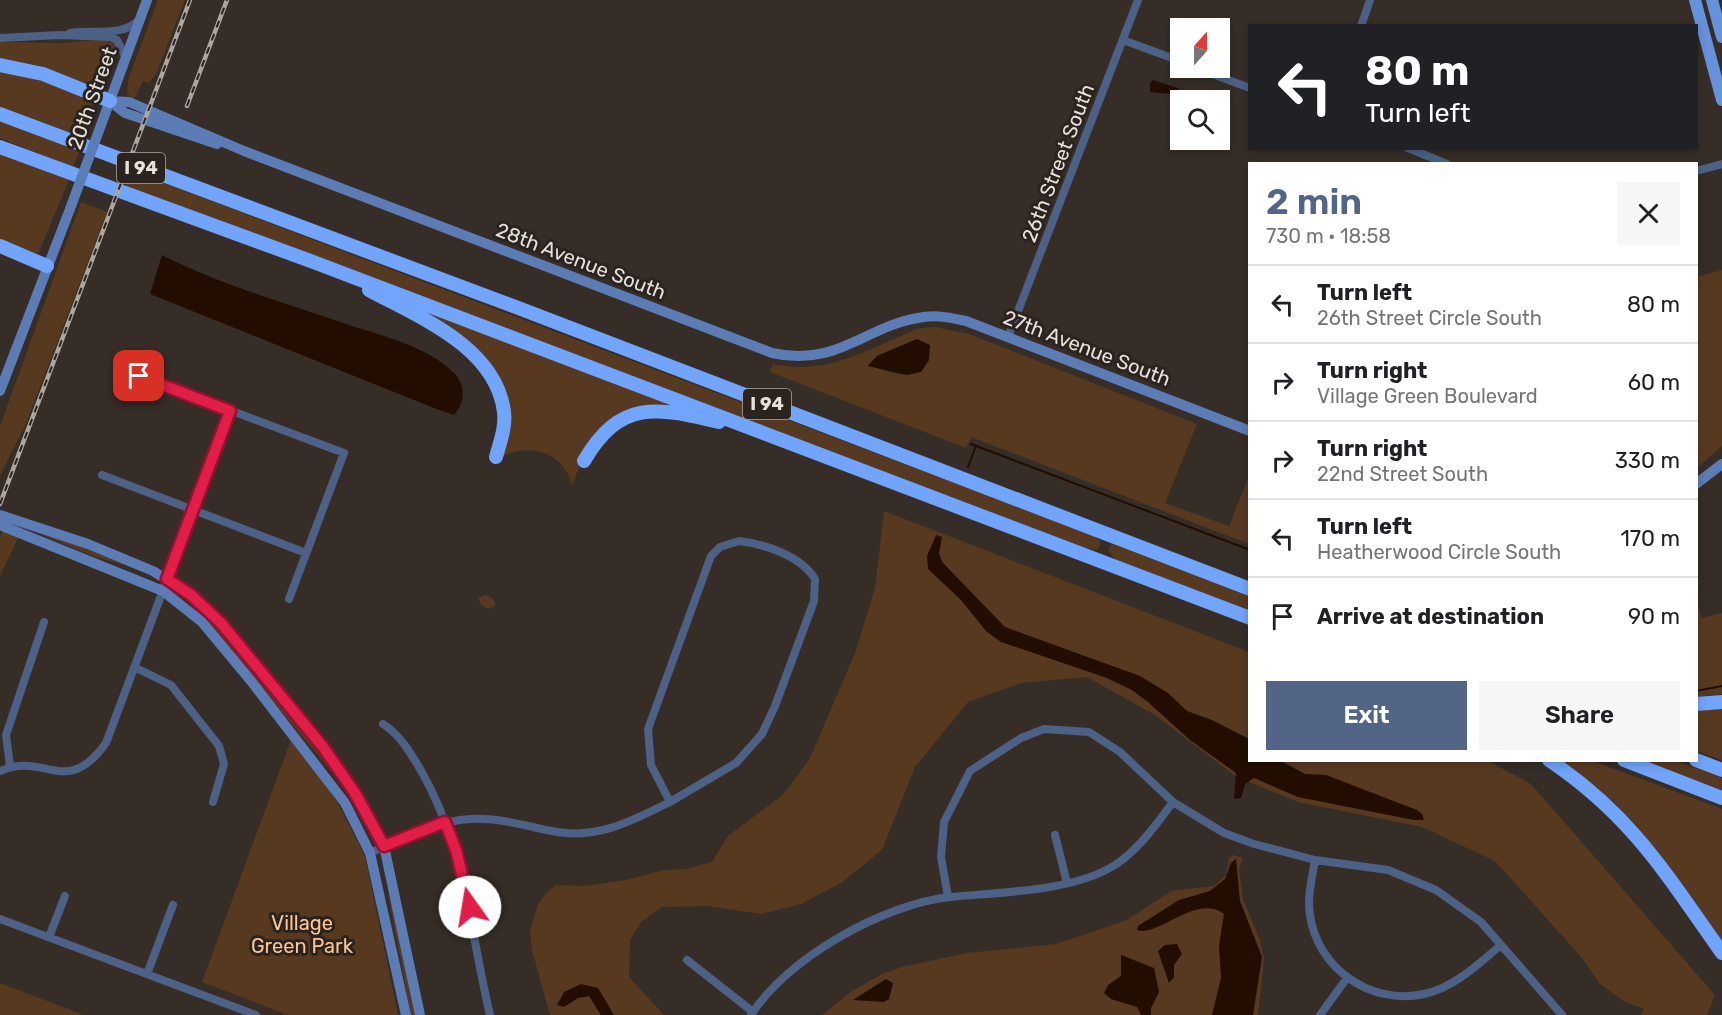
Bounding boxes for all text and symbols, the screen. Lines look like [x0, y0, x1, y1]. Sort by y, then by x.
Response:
north arrow [1170, 18, 1230, 78]
map controls [1170, 18, 1230, 150]
street label: 20th Street [62, 43, 122, 152]
text: 80 m [1365, 46, 1469, 96]
icon: left [1266, 48, 1344, 126]
street label: 26th Street South [1017, 81, 1099, 245]
button: search [1170, 90, 1230, 150]
text: Turn left [1365, 97, 1470, 129]
road number: I 94 [117, 153, 165, 183]
text: 2 min [1266, 180, 1362, 223]
button: close [1617, 182, 1680, 245]
street label: 28th Avenue South [493, 218, 669, 304]
text: 730 m · 18:58 [1266, 224, 1391, 248]
text: Turn left [1317, 279, 1412, 306]
icon: left [1266, 288, 1299, 321]
text: 80 m [1627, 291, 1680, 318]
street label: 27th Avenue South [1000, 305, 1174, 391]
text: 26th Street Circle South [1317, 306, 1542, 330]
pin [113, 350, 164, 401]
text: Turn right [1317, 357, 1427, 384]
icon: arrive [122, 359, 155, 392]
icon: right [1266, 366, 1299, 399]
text: 60 m [1628, 369, 1680, 396]
text: Village Green Boulevard [1317, 384, 1538, 408]
road number: I 94 [743, 389, 791, 419]
text: Turn right [1317, 435, 1427, 462]
icon: right [1266, 444, 1299, 477]
text: 330 m [1615, 447, 1680, 474]
text: 22nd Street South [1317, 462, 1488, 486]
text: Turn left [1317, 513, 1412, 540]
icon: left [1266, 522, 1299, 555]
text: 170 m [1620, 525, 1680, 552]
text: Heatherwood Circle South [1317, 540, 1561, 564]
icon: arrive [1266, 600, 1299, 633]
text: Arrive at destination [1317, 603, 1544, 630]
text: 90 m [1628, 603, 1680, 630]
button: Exit [1266, 681, 1467, 750]
button: Share [1479, 681, 1680, 750]
position arrow [438, 875, 502, 939]
park label: Village Green Park [251, 911, 354, 958]

